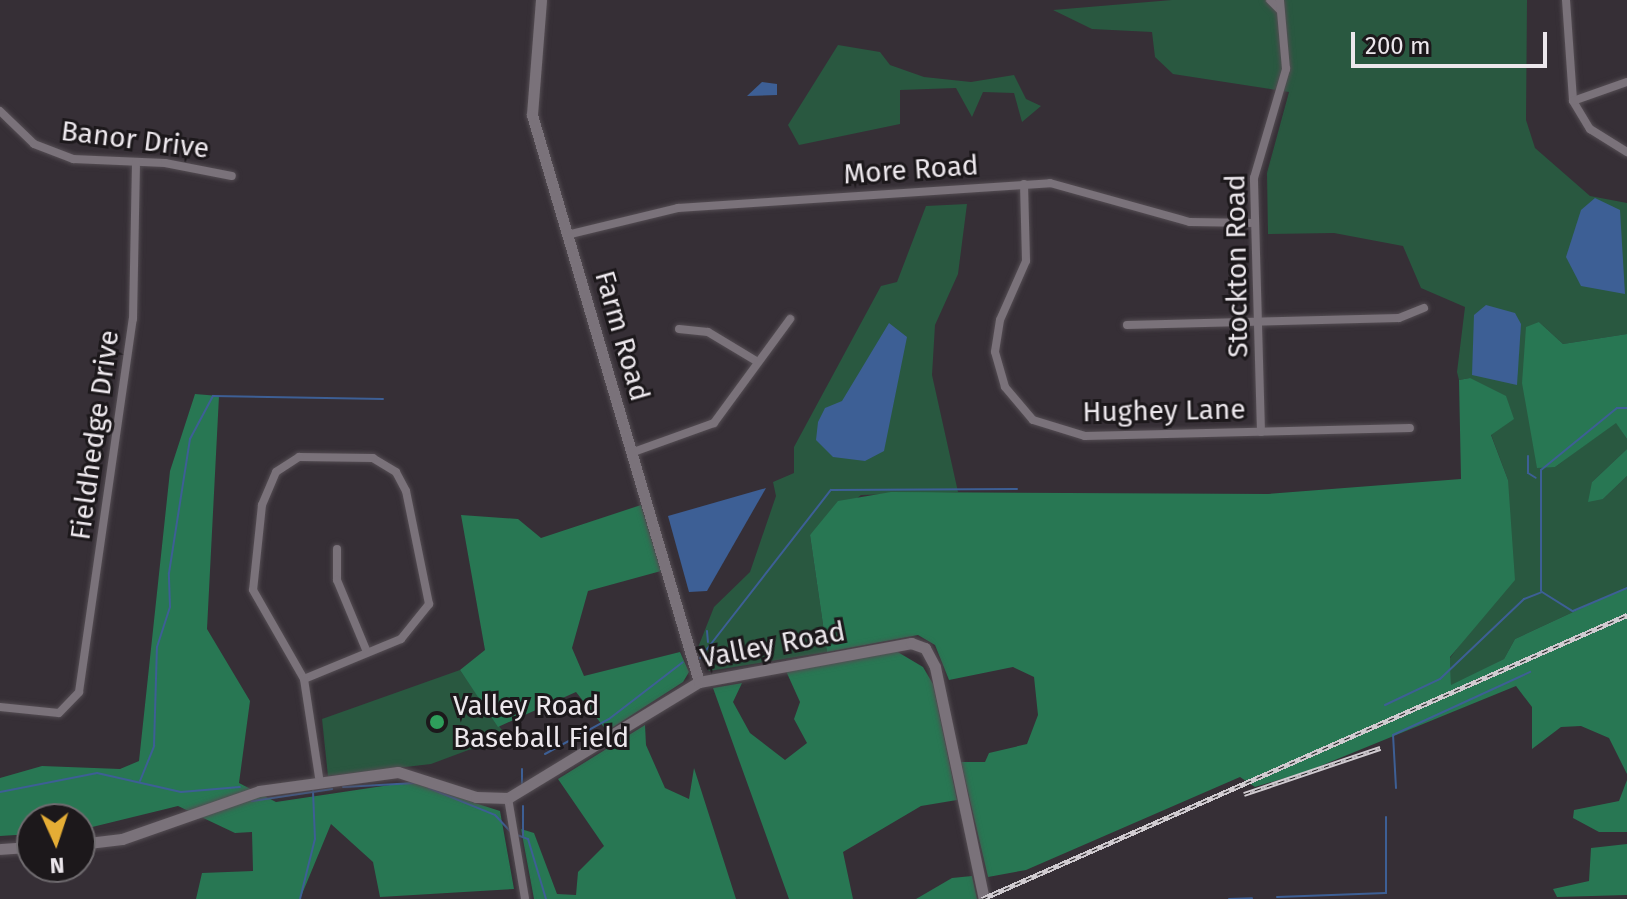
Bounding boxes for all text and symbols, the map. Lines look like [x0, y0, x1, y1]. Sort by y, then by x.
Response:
scale bar [1355, 16, 1551, 66]
text: 200 m [1365, 32, 1431, 60]
street label: Banor Drive [59, 114, 211, 166]
street label: More Road [842, 149, 980, 191]
street label: Stockton Road [1219, 174, 1255, 358]
street label: Farm Road [587, 267, 657, 405]
street label: Fieldhedge Drive [64, 328, 126, 542]
street label: Hughey Lane [1082, 393, 1246, 429]
street label: Valley Road [698, 615, 848, 675]
place label: Valley Road Baseball Field [453, 689, 629, 755]
marker: Valley Road Baseball Field [428, 713, 446, 731]
north arrow [16, 803, 96, 883]
text: N [49, 852, 65, 879]

